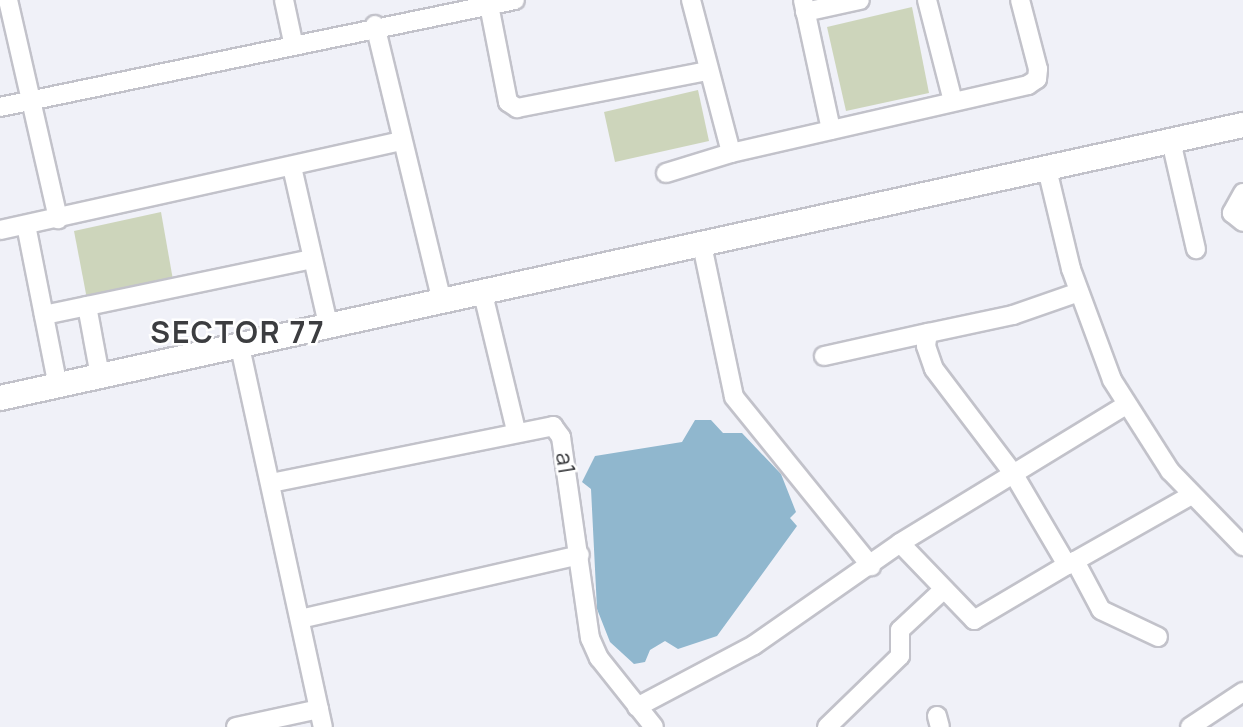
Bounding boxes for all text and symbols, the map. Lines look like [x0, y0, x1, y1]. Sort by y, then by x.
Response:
district label: SECTOR 77 [151, 314, 325, 350]
street label: a1 [551, 450, 581, 476]

